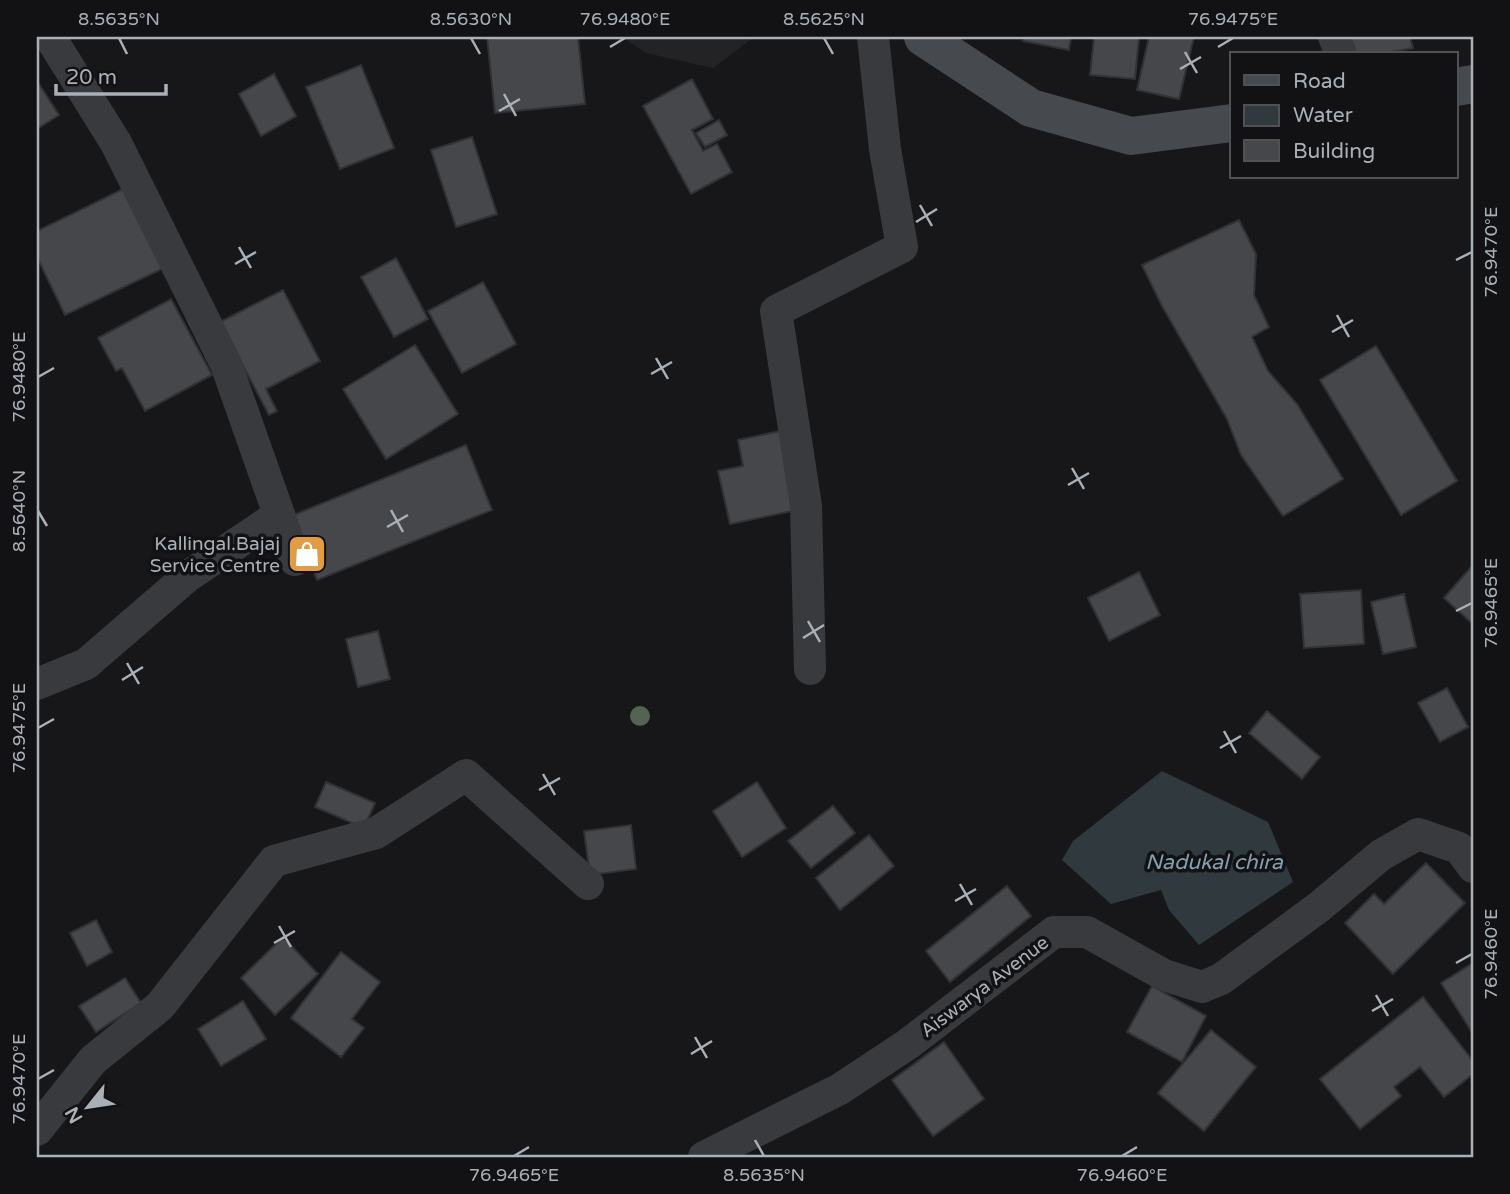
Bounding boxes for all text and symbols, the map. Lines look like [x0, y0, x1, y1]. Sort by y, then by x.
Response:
text: 8.5635°N [78, 8, 160, 30]
text: 8.5630°N [430, 8, 512, 30]
text: 76.9480°E [580, 8, 670, 30]
text: 8.5625°N [783, 8, 865, 30]
text: 76.9475°E [1188, 8, 1278, 30]
scale bar [56, 52, 166, 96]
legend [1230, 52, 1458, 178]
text: 20 m [66, 65, 117, 90]
text: Road [1293, 69, 1346, 94]
text: Water [1293, 103, 1353, 128]
text: Building [1293, 139, 1375, 164]
text: 76.9470°E [1480, 207, 1502, 297]
text: 76.9480°E [8, 332, 30, 422]
text: 8.5640°N [8, 470, 30, 552]
place label: Kallingal.Bajaj Service Centre [150, 533, 280, 577]
shop icon: Kallingal.Bajaj Service Centre [286, 533, 328, 575]
text: 76.9465°E [1480, 558, 1502, 648]
text: 76.9475°E [8, 683, 30, 773]
water label: Nadukal chira [1145, 850, 1284, 875]
text: 76.9460°E [1480, 909, 1502, 999]
street label: Aiswarya Avenue [916, 932, 1053, 1042]
text: 76.9470°E [8, 1034, 30, 1124]
north arrow [52, 1072, 122, 1142]
text: N [61, 1103, 87, 1127]
text: 76.9465°E [469, 1164, 559, 1186]
text: 8.5635°N [723, 1164, 805, 1186]
text: 76.9460°E [1077, 1164, 1167, 1186]

